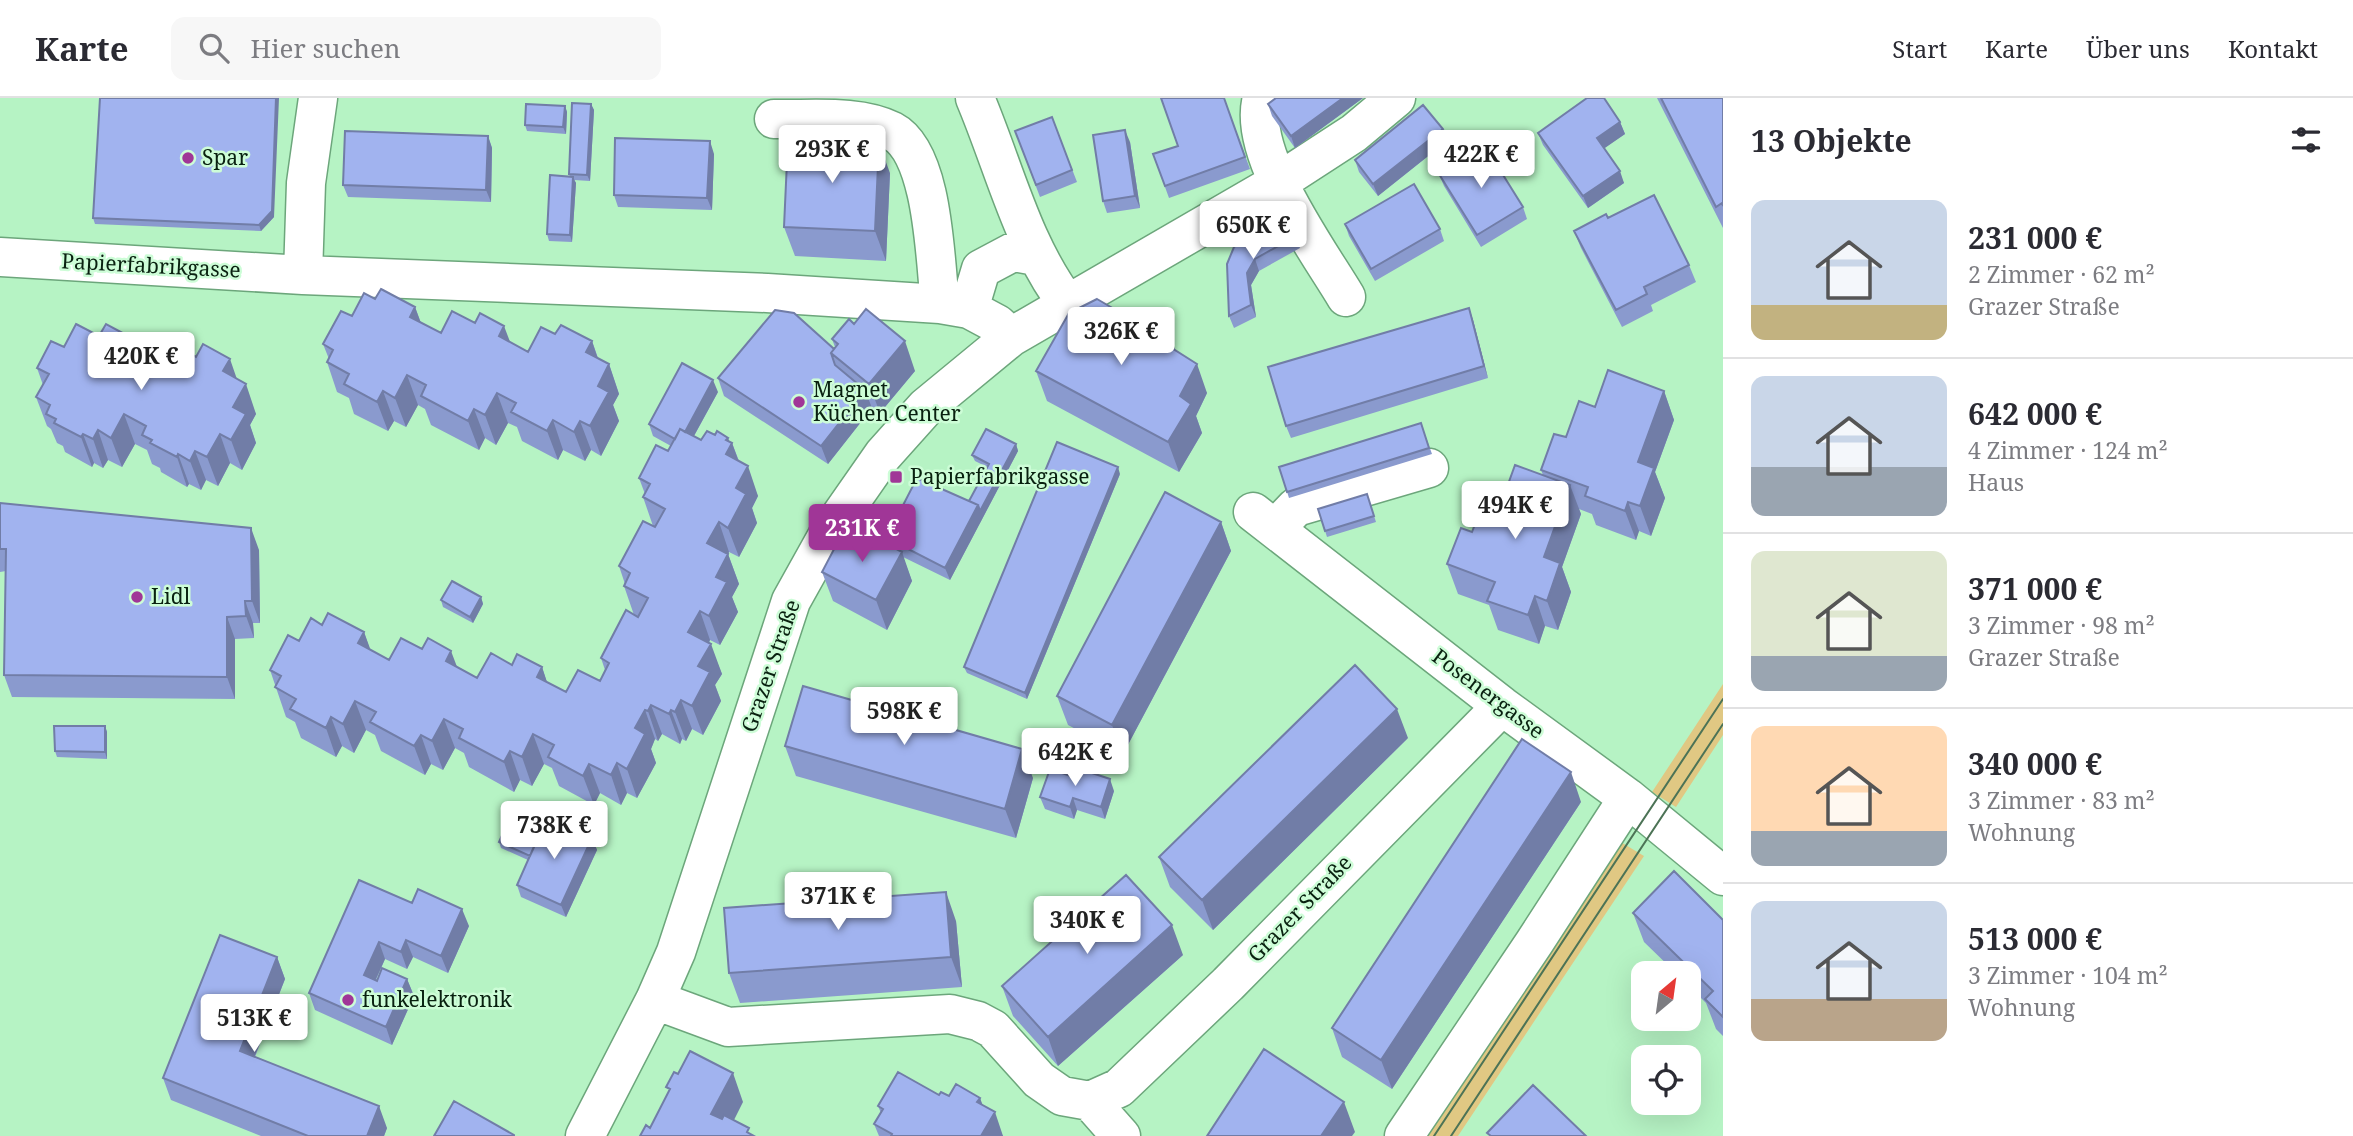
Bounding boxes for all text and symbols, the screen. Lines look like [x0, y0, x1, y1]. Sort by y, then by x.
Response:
search box [171, 17, 661, 80]
text: Karte [35, 26, 129, 71]
icon: search [195, 29, 233, 67]
text: Hier suchen [251, 30, 401, 66]
text: Start [1892, 32, 1947, 65]
text: Karte [1985, 32, 2048, 65]
text: Über uns [2086, 32, 2190, 65]
text: Kontakt [2228, 32, 2318, 65]
text: 13 Objekte [1751, 120, 1912, 161]
icon: filters [2287, 121, 2325, 159]
pin: 293K € [775, 126, 889, 185]
pin: 422K € [1424, 130, 1538, 190]
text: 293K € [795, 132, 869, 164]
text: 422K € [1444, 137, 1518, 169]
place label: Spar [202, 143, 248, 171]
marker: Spar [180, 150, 196, 166]
pin: 650K € [1196, 202, 1310, 261]
text: 650K € [1216, 208, 1290, 240]
text: 231 000 € [1968, 217, 2102, 258]
icon: home [1807, 228, 1891, 312]
street label: Papierfabrikgasse [61, 246, 241, 284]
text: 2 Zimmer · 62 m² [1968, 258, 2155, 290]
text: Grazer Straße [1968, 290, 2120, 322]
pin: 326K € [1064, 308, 1178, 367]
text: 326K € [1084, 314, 1158, 346]
pin: 420K € [84, 332, 198, 392]
text: 420K € [104, 339, 178, 371]
place label: Magnet Küchen Center [813, 375, 961, 427]
text: 642 000 € [1968, 393, 2102, 434]
marker: Magnet Küchen Center [791, 394, 807, 410]
icon: home [1807, 404, 1891, 488]
text: 4 Zimmer · 124 m² [1968, 434, 2168, 466]
place label: Papierfabrikgasse [910, 462, 1090, 490]
text: Haus [1968, 466, 2024, 498]
marker: Papierfabrikgasse [888, 469, 904, 485]
pin: 494K € [1458, 482, 1572, 541]
text: 494K € [1478, 488, 1552, 520]
pin: 231K € [805, 504, 919, 564]
text: 231K € [825, 511, 899, 543]
text: 371 000 € [1968, 568, 2102, 609]
icon: home [1807, 579, 1891, 663]
place label: Lidl [151, 582, 191, 610]
marker: Lidl [129, 589, 145, 605]
street label: Grazer Straße [734, 596, 806, 736]
text: 3 Zimmer · 98 m² [1968, 609, 2155, 641]
text: Grazer Straße [1968, 641, 2120, 673]
street label: Posenergasse [1427, 642, 1550, 745]
pin: 598K € [847, 688, 961, 747]
text: 598K € [867, 694, 941, 726]
pin: 642K € [1018, 728, 1132, 788]
text: 642K € [1038, 735, 1112, 767]
text: 340 000 € [1968, 743, 2102, 784]
icon: home [1807, 754, 1891, 838]
text: 3 Zimmer · 83 m² [1968, 784, 2155, 816]
pin: 738K € [497, 802, 611, 861]
text: 738K € [517, 808, 591, 840]
text: Wohnung [1968, 816, 2075, 848]
street label: Grazer Straße [1241, 849, 1357, 968]
pin: 371K € [781, 872, 895, 932]
text: 371K € [801, 879, 875, 911]
pin: 340K € [1030, 896, 1144, 956]
text: 340K € [1050, 903, 1124, 935]
text: 513 000 € [1968, 918, 2102, 959]
icon: home [1807, 929, 1891, 1013]
text: 3 Zimmer · 104 m² [1968, 959, 2168, 991]
north arrow [1631, 961, 1701, 1031]
map controls [1631, 961, 1701, 1115]
place label: funkelektronik [362, 985, 512, 1013]
text: Wohnung [1968, 991, 2075, 1023]
marker: funkelektronik [340, 992, 356, 1008]
pin: 513K € [197, 995, 311, 1054]
text: 513K € [217, 1001, 291, 1033]
button: locate [1631, 1045, 1701, 1115]

